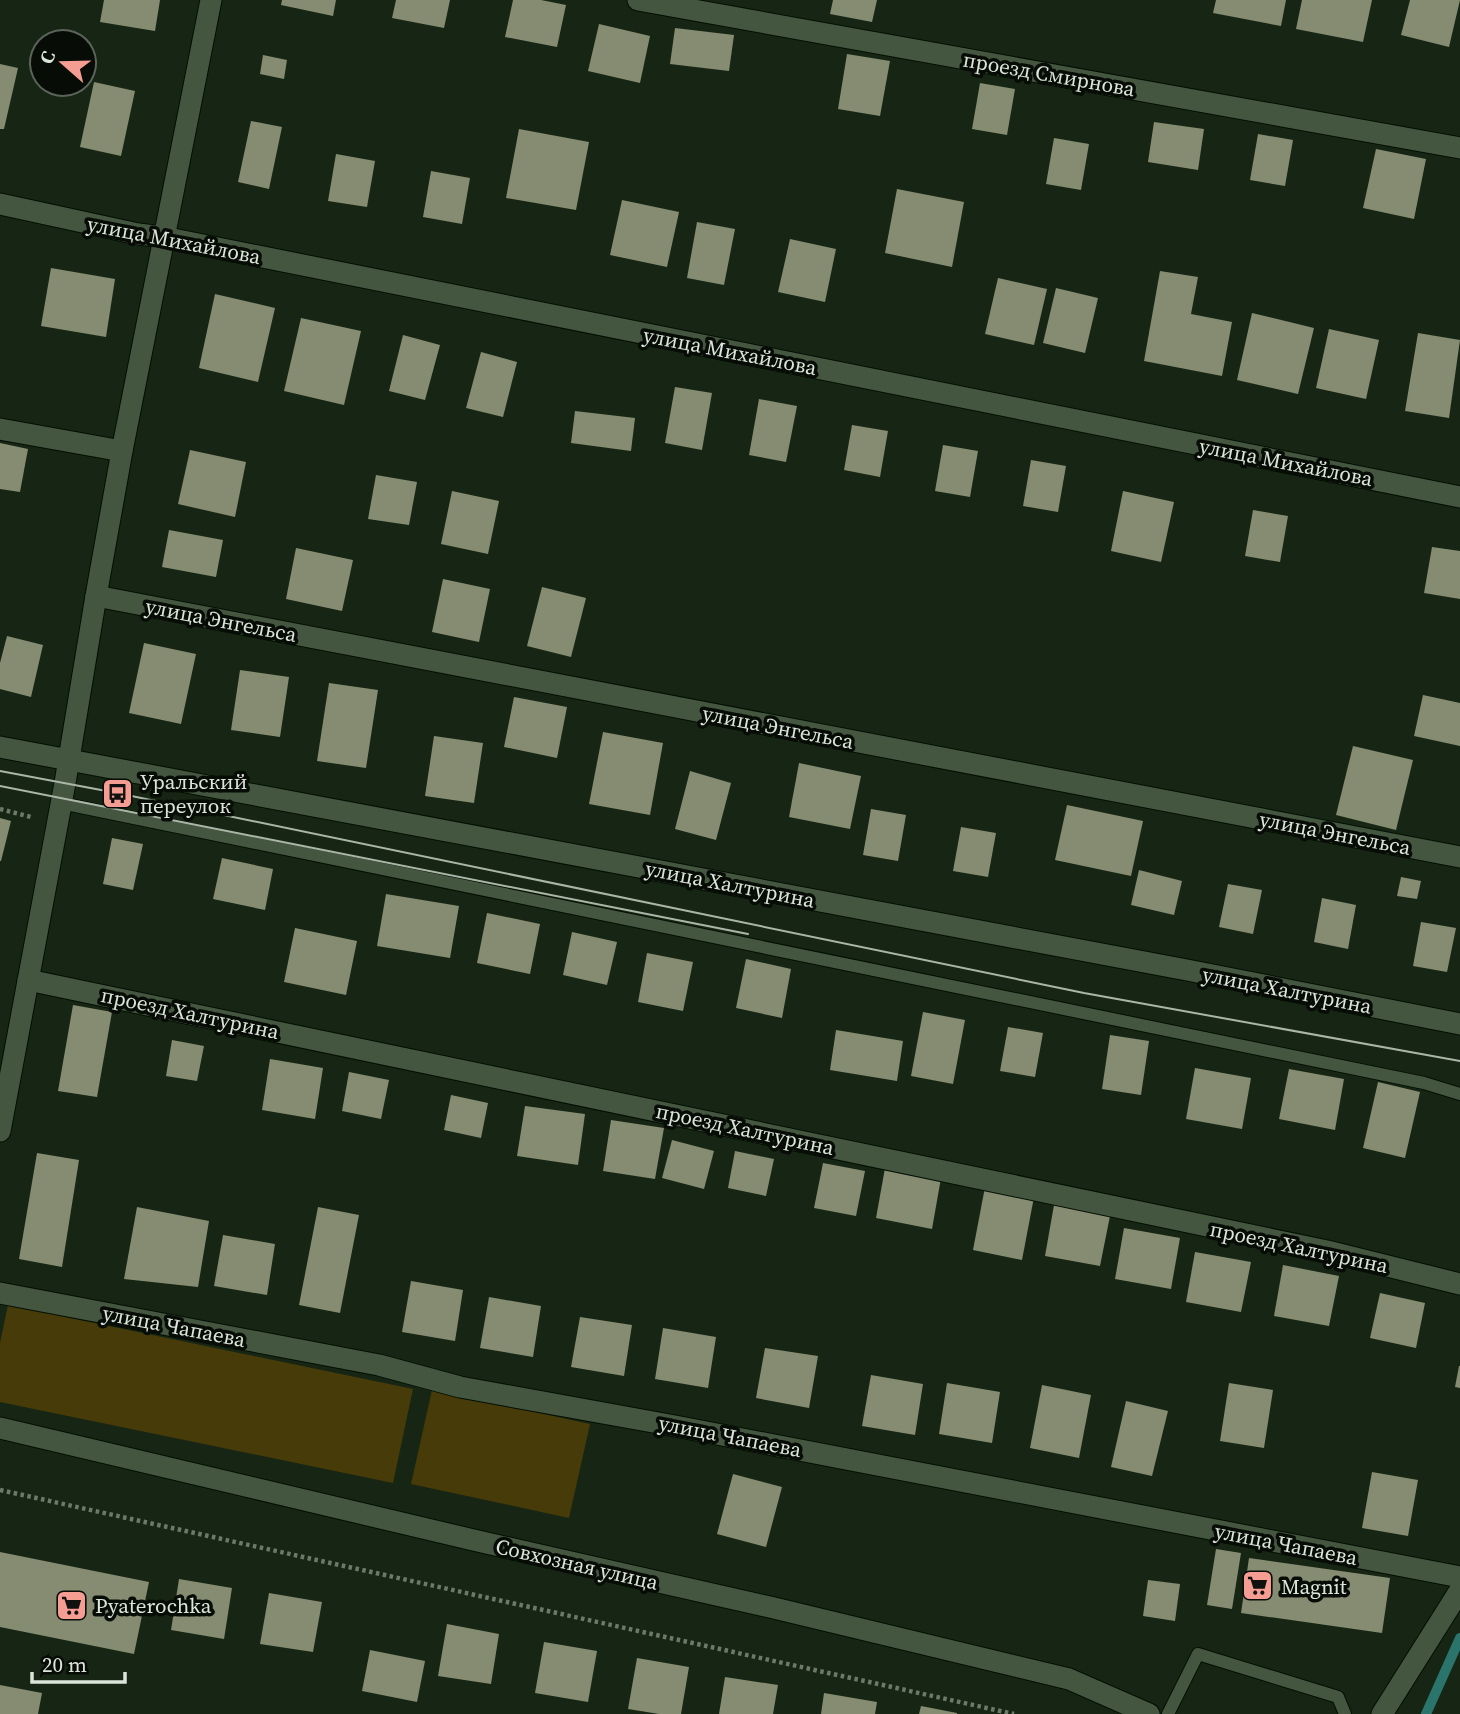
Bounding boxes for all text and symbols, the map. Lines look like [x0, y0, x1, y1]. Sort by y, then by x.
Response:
north arrow [28, 28, 98, 98]
street label: проезд Смирнова [961, 45, 1137, 103]
text: С [33, 47, 61, 67]
street label: улица Михайлова [85, 209, 264, 271]
street label: улица Михайлова [641, 320, 820, 382]
street label: улица Михайлова [1197, 431, 1376, 493]
street label: улица Энгельса [143, 591, 299, 649]
street label: улица Энгельса [700, 698, 856, 756]
place label: Уральский переулок [140, 767, 247, 820]
bus stop icon: Уральский переулок [100, 776, 134, 810]
street label: улица Энгельса [1257, 804, 1413, 862]
street label: улица Халтурина [643, 853, 817, 915]
street label: улица Халтурина [1200, 959, 1374, 1021]
street label: проезд Халтурина [98, 980, 282, 1046]
street label: проезд Халтурина [653, 1096, 837, 1162]
street label: проезд Халтурина [1207, 1214, 1391, 1280]
street label: улица Чапаева [100, 1298, 248, 1354]
street label: улица Чапаева [656, 1408, 804, 1464]
street label: улица Чапаева [1212, 1516, 1360, 1572]
street label: Совхозная улица [493, 1531, 661, 1597]
supermarket icon: Magnit [1241, 1569, 1275, 1603]
place label: Magnit [1281, 1572, 1347, 1601]
supermarket icon: Pyaterochka [55, 1588, 89, 1622]
place label: Pyaterochka [95, 1591, 212, 1620]
scale bar [32, 1640, 124, 1684]
text: 20 m [42, 1650, 87, 1679]

